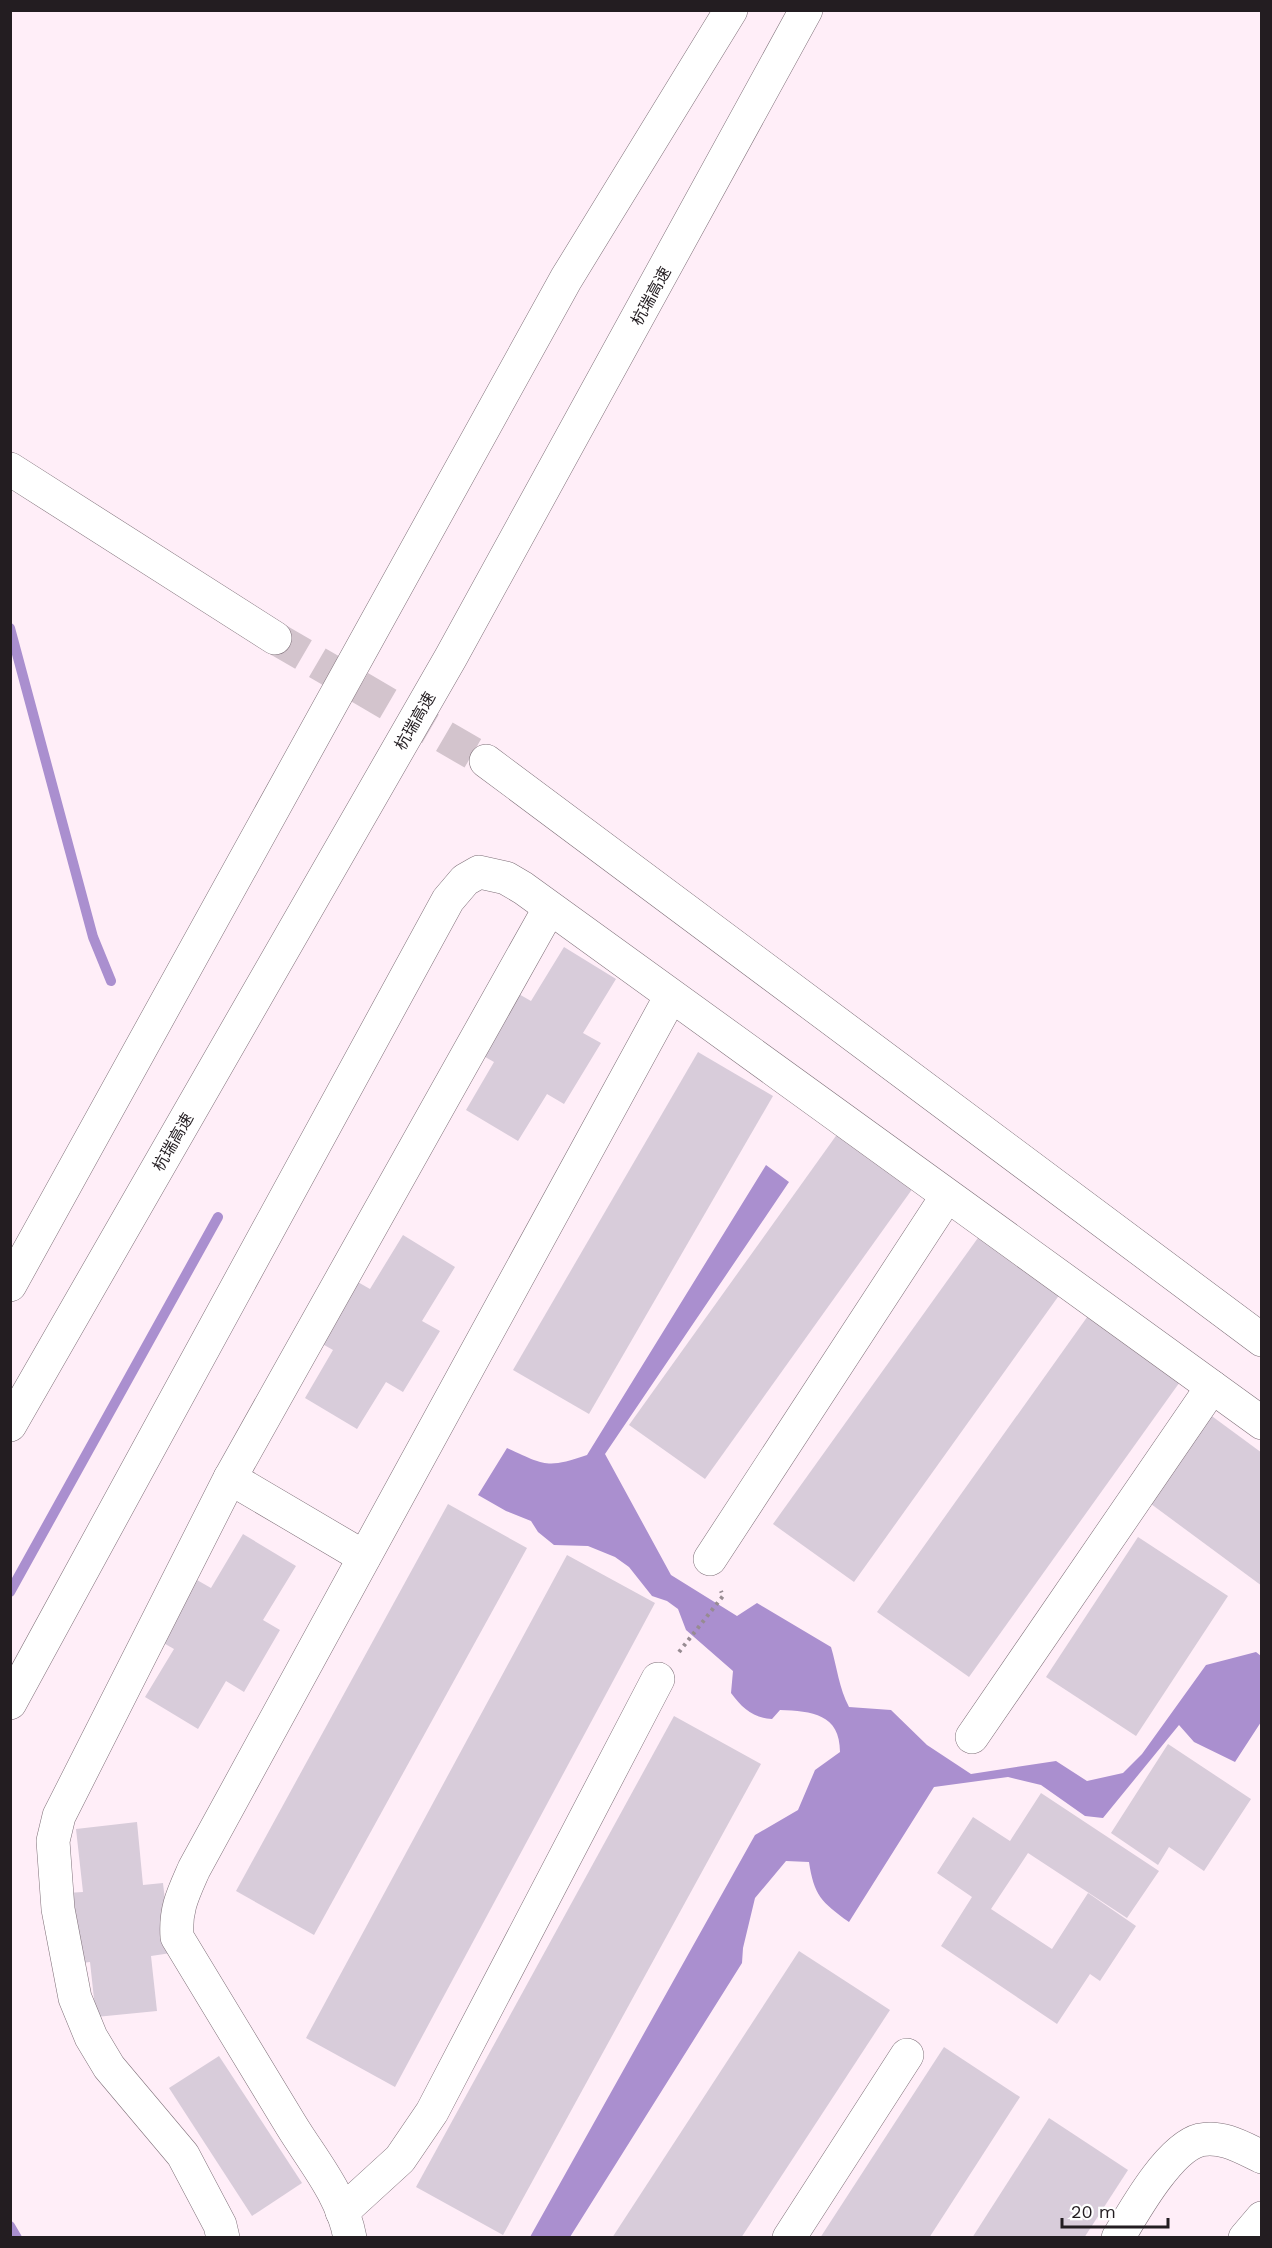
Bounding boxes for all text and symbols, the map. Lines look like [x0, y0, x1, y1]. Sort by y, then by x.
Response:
street label: 杭瑞高速 [627, 263, 675, 329]
street label: 杭瑞高速 [391, 689, 439, 753]
street label: 杭瑞高速 [149, 1110, 197, 1174]
scale bar [1062, 2191, 1168, 2229]
text: 20 m [1071, 2201, 1116, 2222]

